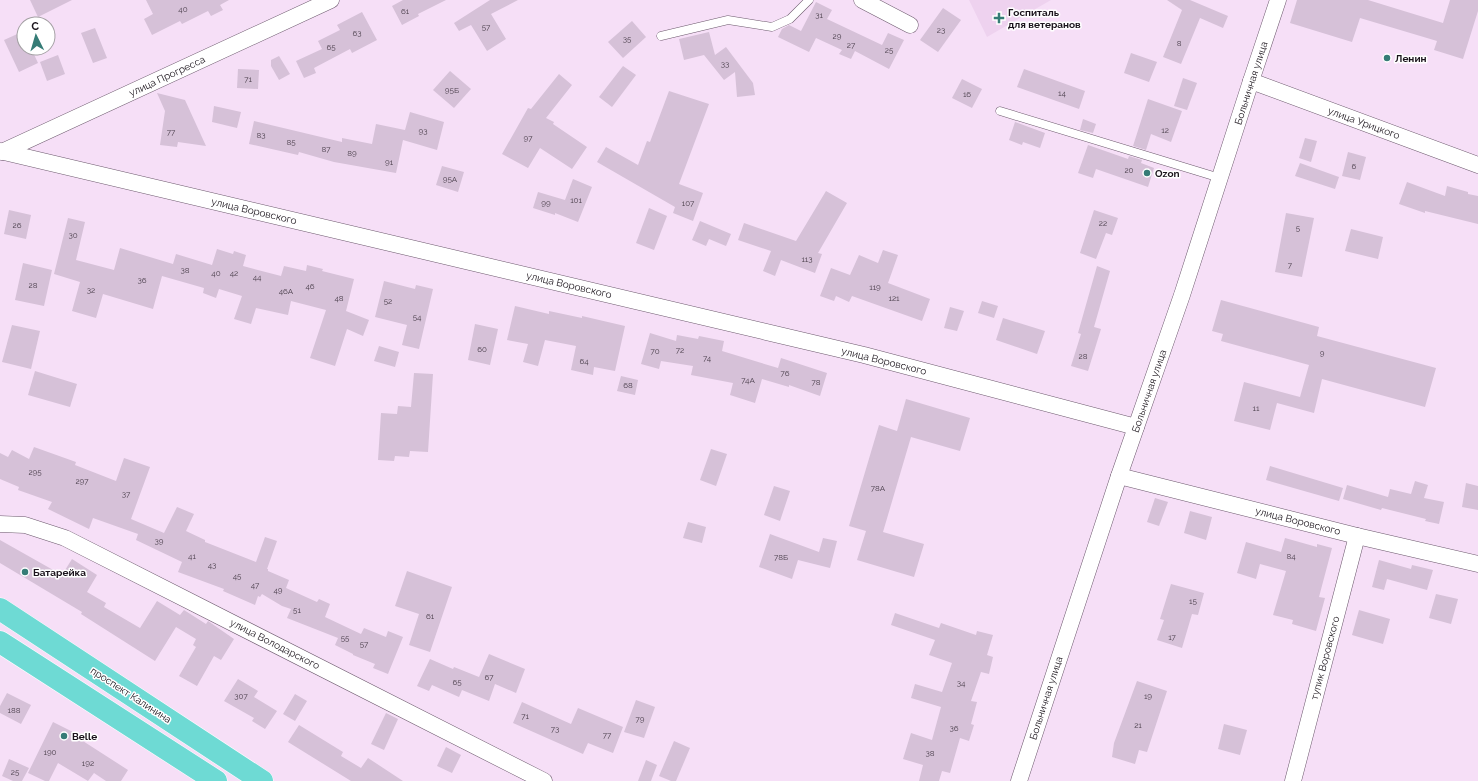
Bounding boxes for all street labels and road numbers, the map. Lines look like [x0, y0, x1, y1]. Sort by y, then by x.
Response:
street label: Больничная улица [1232, 40, 1270, 126]
street label: улица Прогресса [127, 54, 207, 98]
street label: улица Урицкого [1327, 105, 1402, 141]
street label: улица Воровского [210, 196, 298, 226]
street label: улица Воровского [525, 270, 613, 300]
street label: улица Воровского [840, 345, 928, 377]
street label: Больничная улица [1130, 348, 1168, 434]
street label: улица Воровского [1254, 505, 1342, 537]
street label: тупик Воровского [1309, 615, 1341, 701]
street label: улица Володарского [228, 617, 322, 671]
street label: Больничная улица [1027, 655, 1065, 741]
street label: проспект Калинина [89, 665, 173, 725]

